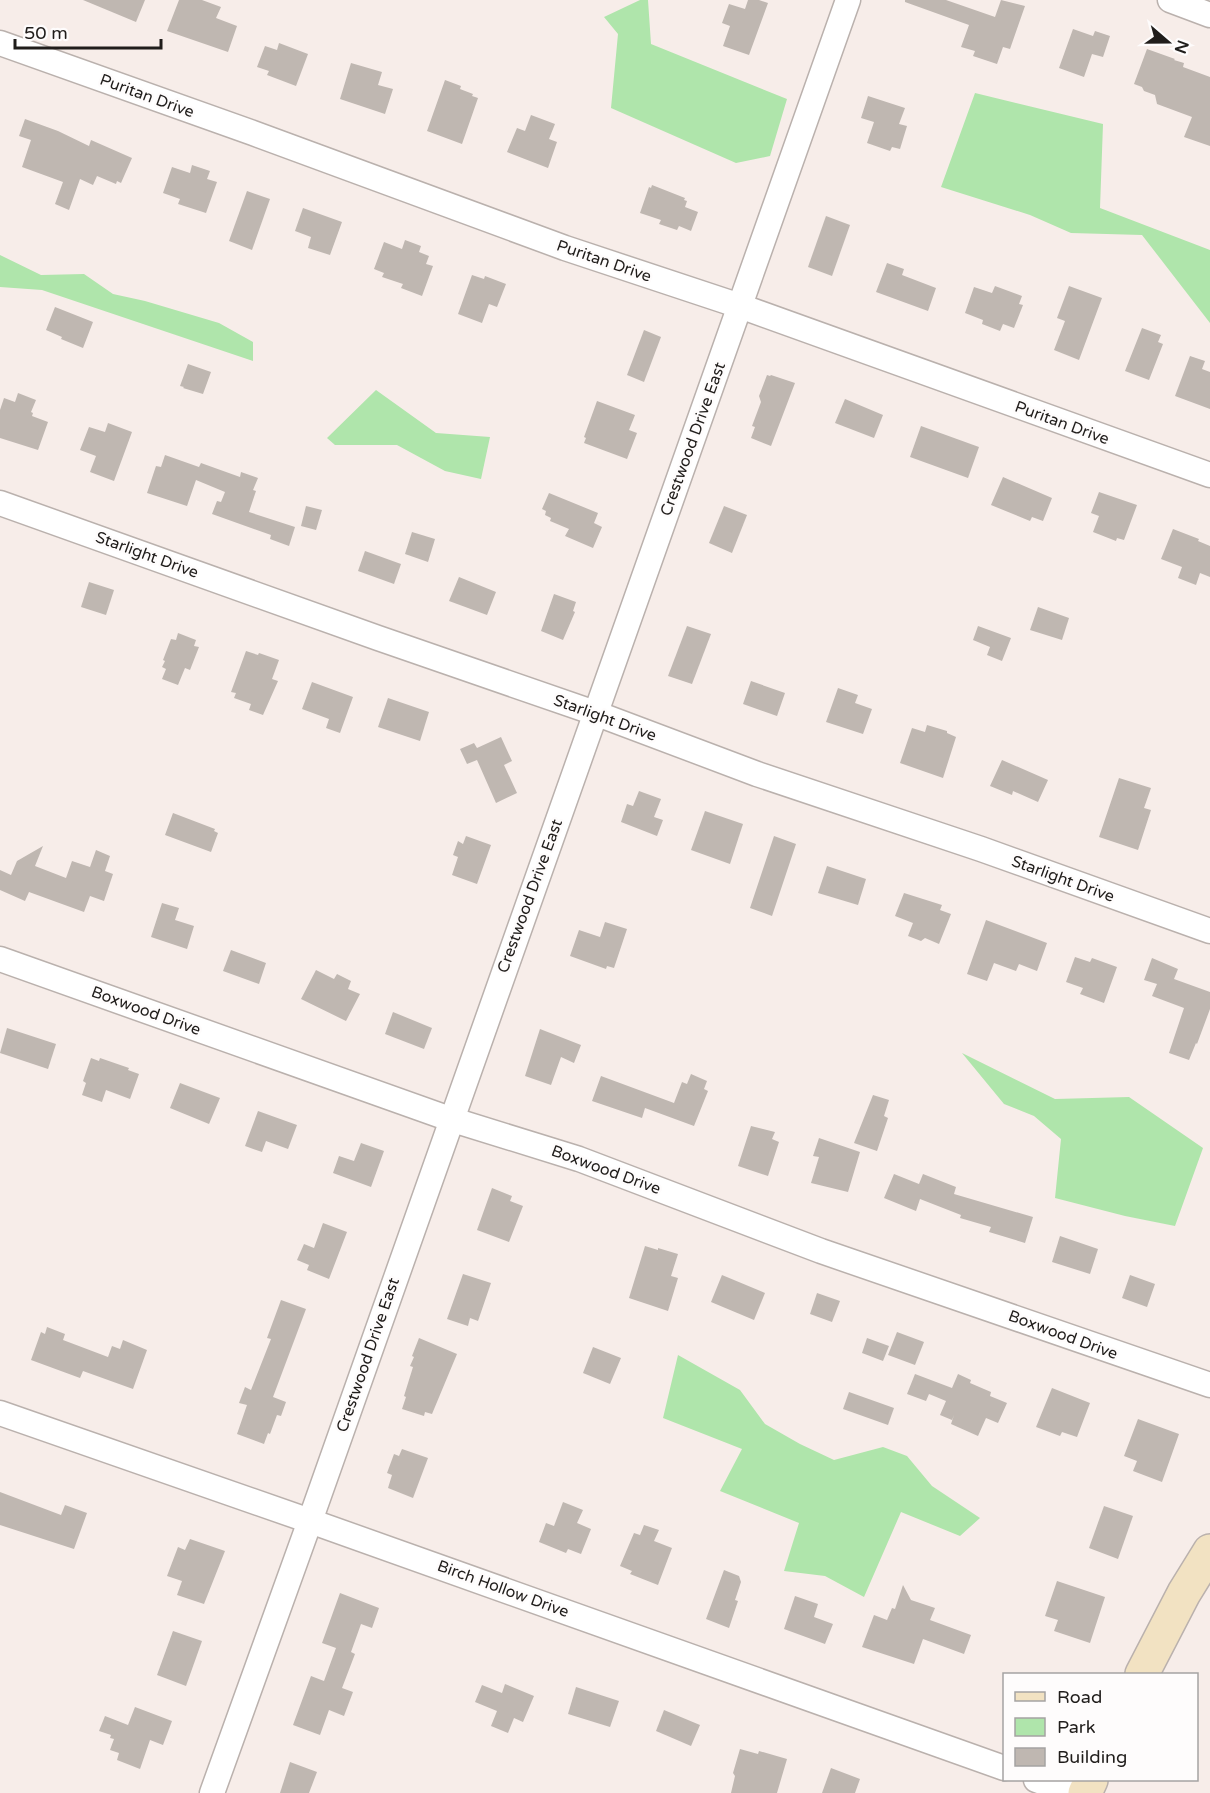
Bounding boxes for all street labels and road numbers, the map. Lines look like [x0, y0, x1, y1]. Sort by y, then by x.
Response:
street label: Puritan Drive [97, 70, 197, 122]
street label: Puritan Drive [554, 235, 654, 287]
street label: Crestwood Drive East [656, 359, 730, 519]
street label: Puritan Drive [1012, 397, 1112, 449]
street label: Starlight Drive [93, 527, 201, 583]
street label: Starlight Drive [551, 690, 659, 746]
street label: Crestwood Drive East [493, 816, 567, 976]
street label: Starlight Drive [1009, 851, 1117, 907]
street label: Boxwood Drive [88, 982, 204, 1040]
street label: Boxwood Drive [548, 1141, 664, 1199]
street label: Crestwood Drive East [332, 1275, 404, 1435]
street label: Boxwood Drive [1005, 1306, 1121, 1364]
street label: Birch Hollow Drive [434, 1556, 572, 1622]

